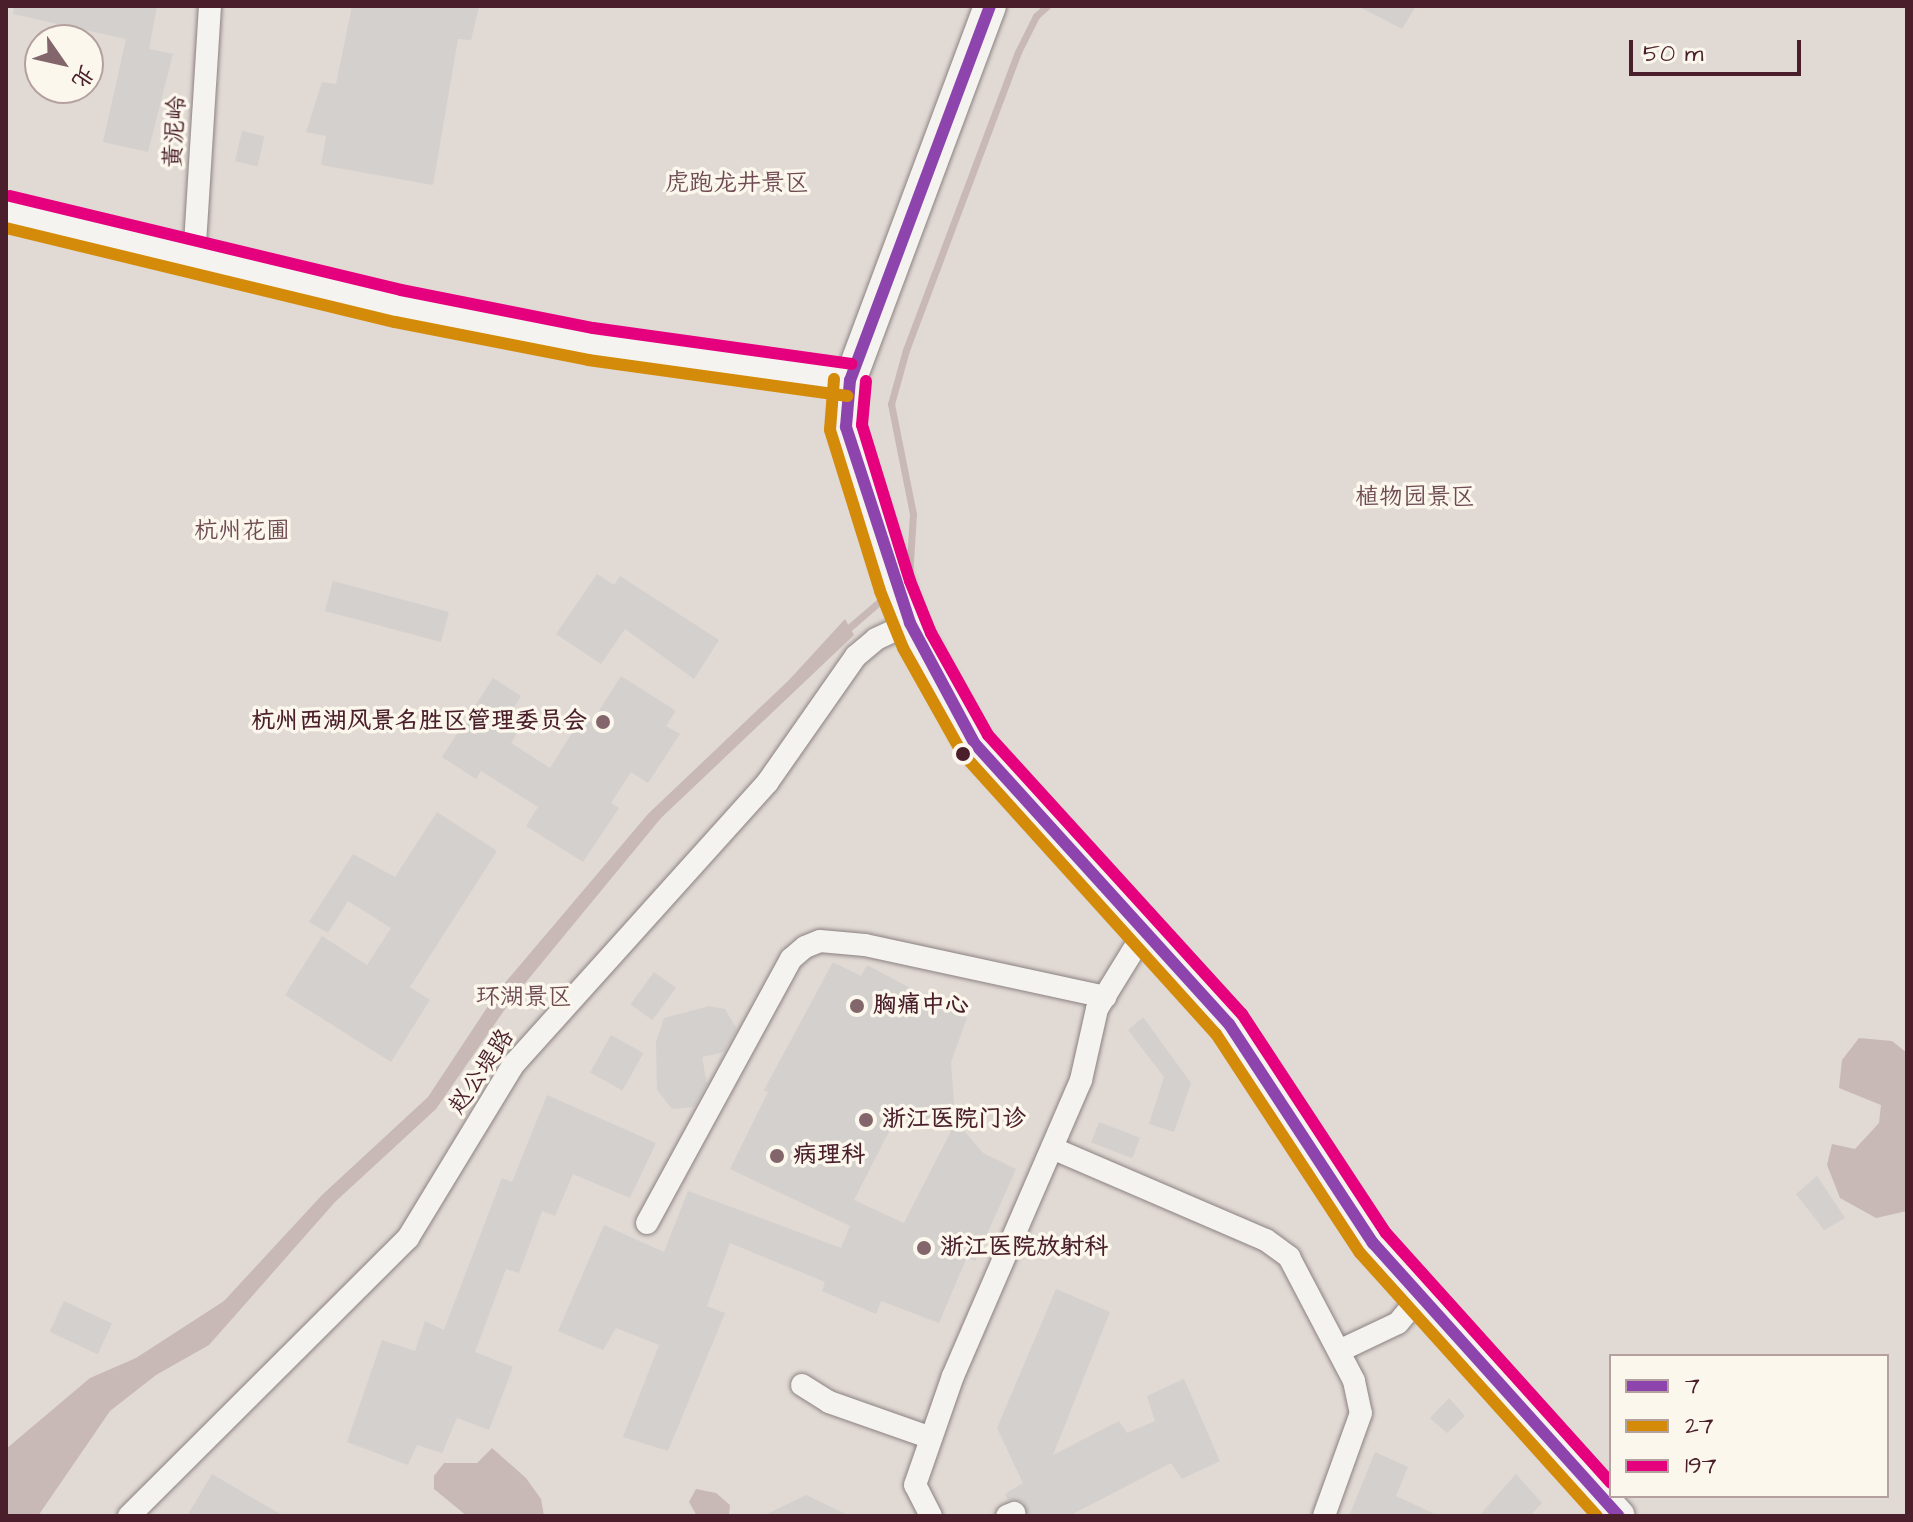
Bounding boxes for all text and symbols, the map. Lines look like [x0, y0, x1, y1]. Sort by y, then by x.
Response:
north arrow [24, 24, 104, 104]
scale bar [1633, 24, 1805, 74]
text: 50 m [1643, 37, 1703, 71]
text: 北 [64, 59, 102, 94]
street label: 黄泥岭 [159, 95, 193, 169]
park label: 虎跑龙井景区 [665, 170, 809, 198]
park label: 植物园景区 [1355, 484, 1475, 512]
park label: 杭州花圃 [194, 518, 290, 546]
place label: 杭州西湖风景名胜区管理委员会 [251, 708, 587, 736]
marker: 杭州西湖风景名胜区管理委员会 [594, 713, 612, 731]
unlabelled marker [955, 746, 971, 762]
park label: 环湖景区 [476, 984, 572, 1012]
place label: 胸痛中心 [873, 992, 969, 1020]
marker: 胸痛中心 [848, 997, 866, 1015]
street label: 赵公堤路 [443, 1024, 521, 1120]
place label: 浙江医院门诊 [882, 1106, 1026, 1134]
marker: 浙江医院门诊 [857, 1111, 875, 1129]
place label: 病理科 [793, 1142, 865, 1170]
marker: 病理科 [768, 1147, 786, 1165]
place label: 浙江医院放射科 [940, 1234, 1108, 1262]
marker: 浙江医院放射科 [915, 1239, 933, 1257]
legend [1609, 1354, 1889, 1498]
text: 7 [1685, 1369, 1700, 1403]
text: 27 [1685, 1409, 1714, 1443]
text: 197 [1685, 1449, 1717, 1483]

